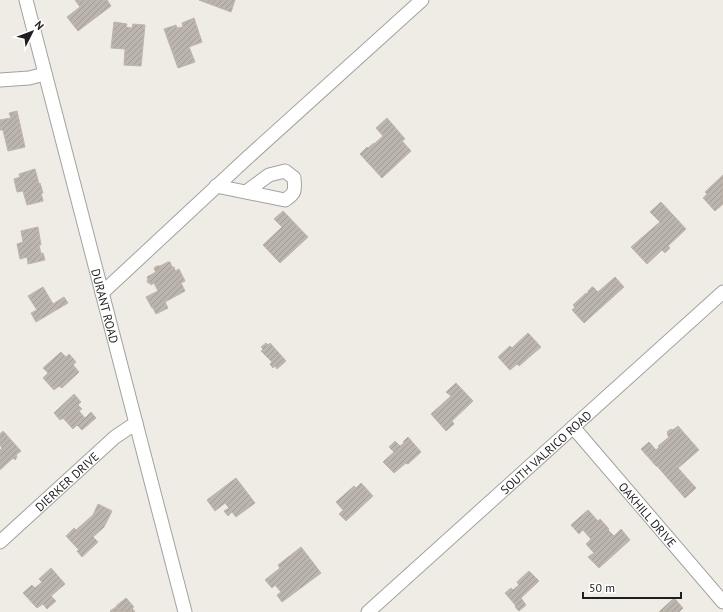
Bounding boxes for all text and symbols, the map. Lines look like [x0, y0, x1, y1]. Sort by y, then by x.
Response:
north arrow [12, 12, 52, 52]
text: N [32, 18, 47, 33]
street label: DURANT ROAD [89, 267, 122, 345]
street label: SOUTH VALRICO ROAD [497, 407, 594, 497]
street label: DIERKER DRIVE [32, 449, 101, 514]
street label: OAKHILL DRIVE [616, 479, 680, 550]
scale bar [583, 574, 681, 600]
text: 50 m [589, 580, 615, 595]

